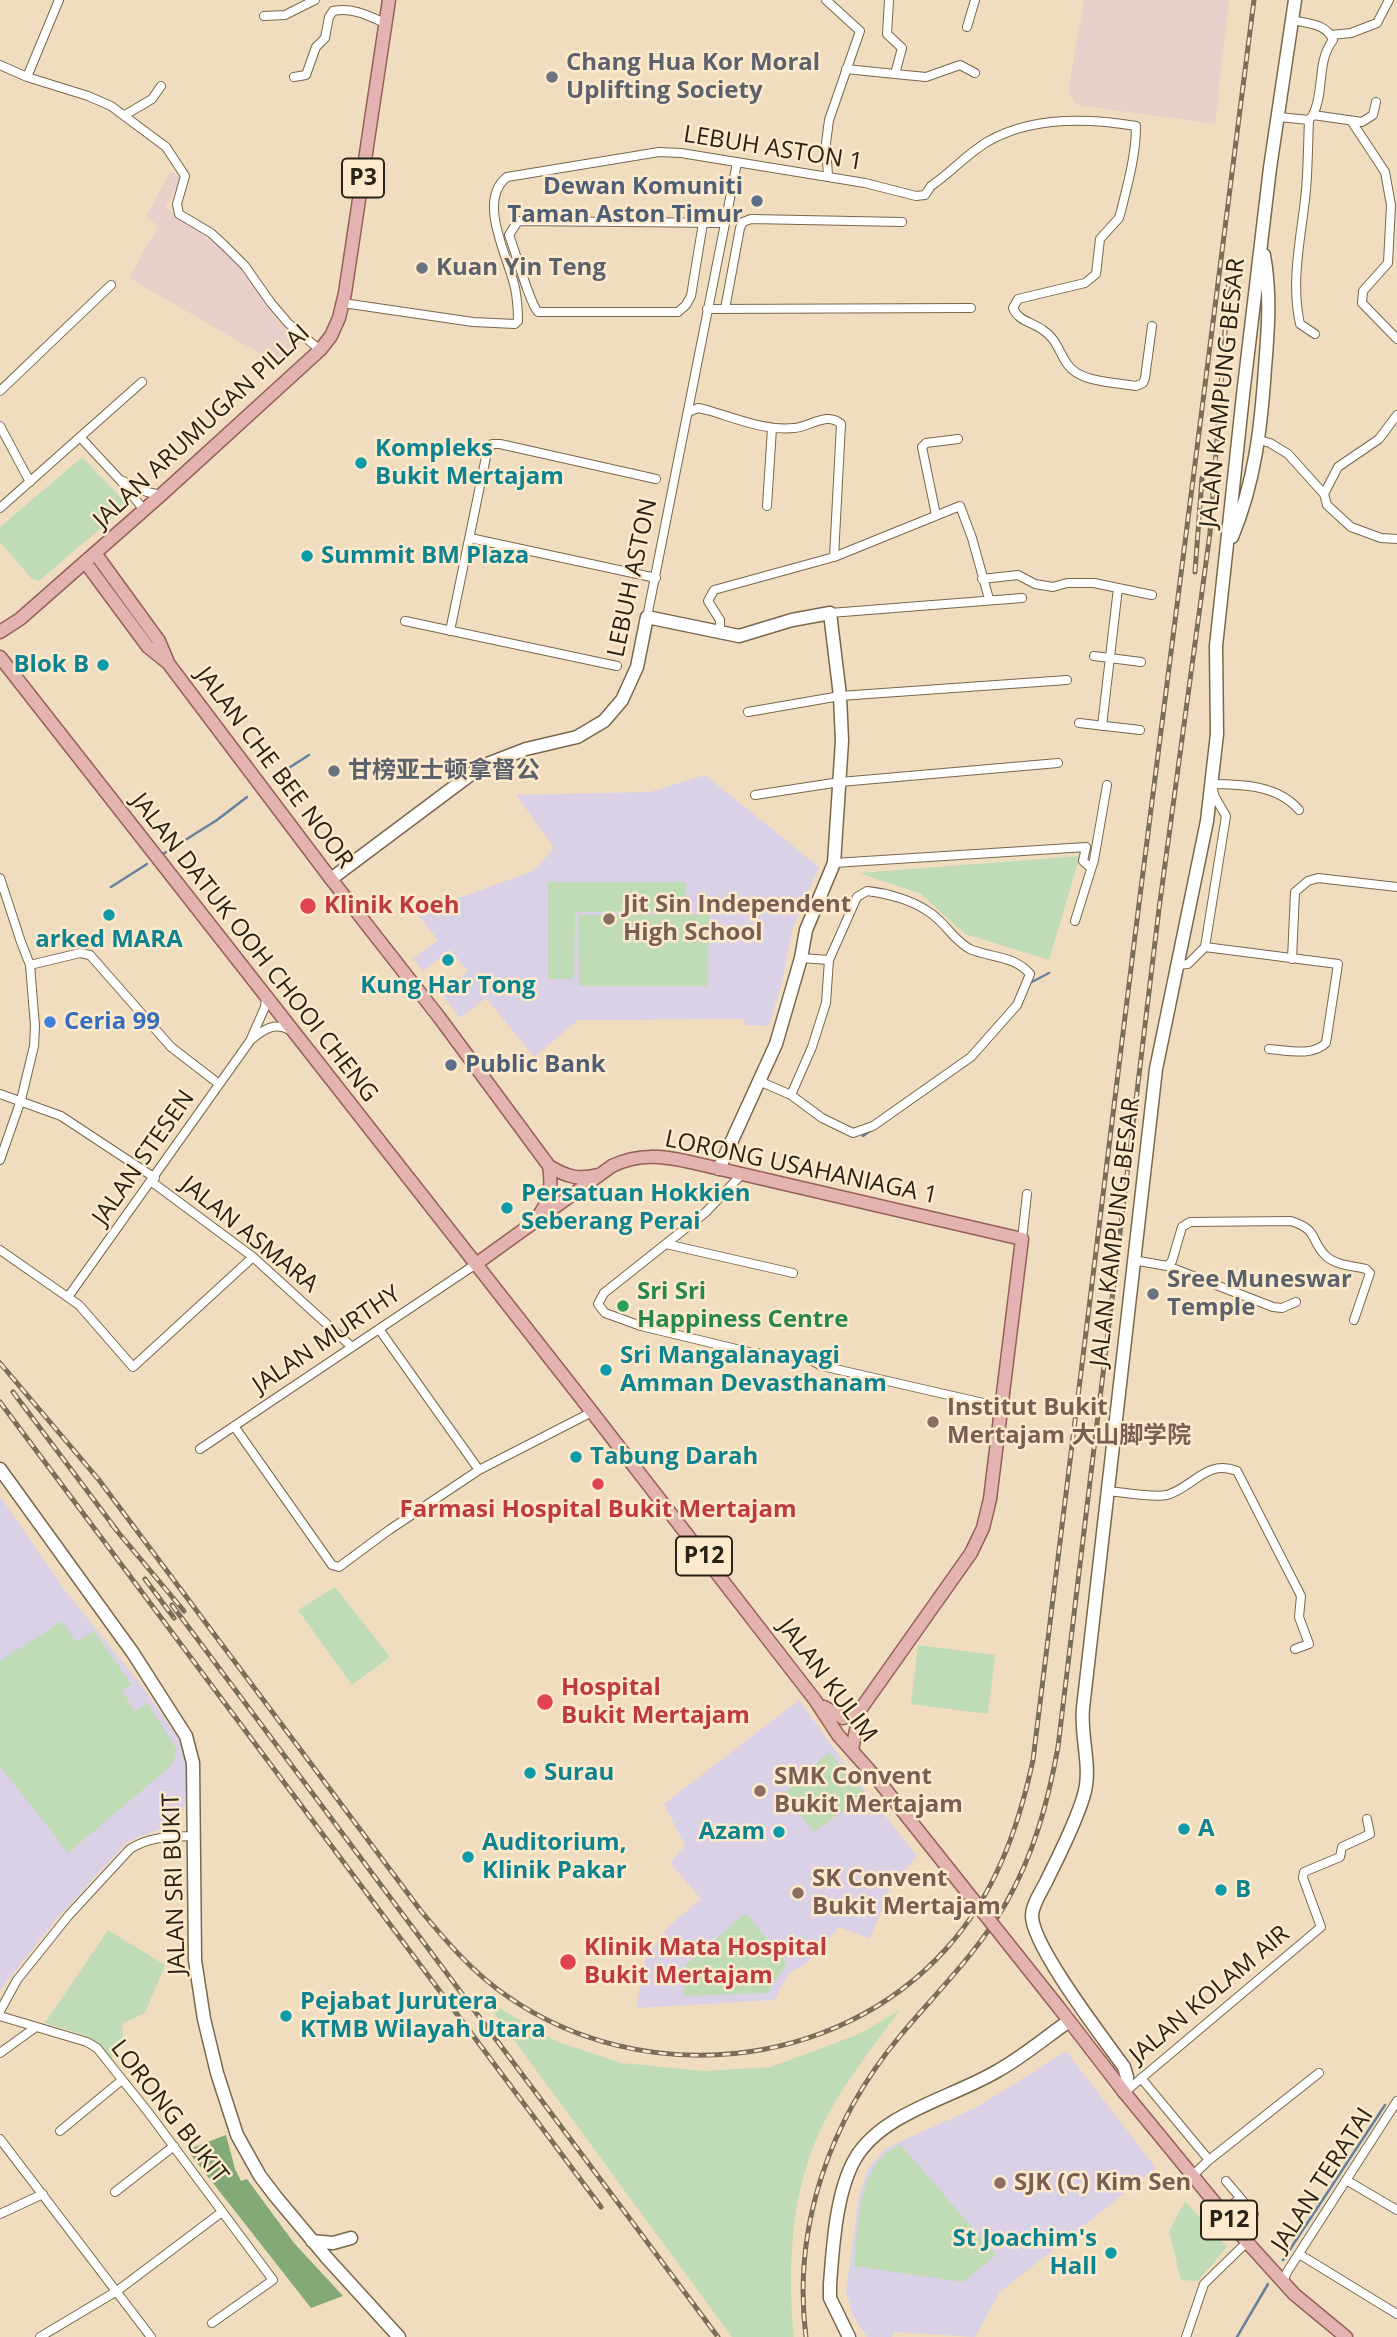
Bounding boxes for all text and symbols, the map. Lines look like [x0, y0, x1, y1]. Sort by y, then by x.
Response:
place label: Chang Hua Kor Moral Uplifting Society [566, 49, 820, 105]
marker: Chang Hua Kor Moral Uplifting Society [544, 69, 560, 85]
street label: LEBUH ASTON 1 [681, 121, 865, 177]
road number: P3 [342, 158, 384, 197]
place label: Dewan Komuniti Taman Aston Timur [507, 173, 743, 229]
marker: Dewan Komuniti Taman Aston Timur [749, 193, 765, 209]
place label: Kuan Yin Teng [436, 254, 606, 282]
street label: JALAN KAMPUNG BESAR [1195, 257, 1251, 529]
marker: Kuan Yin Teng [414, 260, 430, 276]
street label: JALAN ARUMUGAN PILLAI [88, 319, 316, 535]
place label: Kompleks Bukit Mertajam [375, 435, 564, 491]
marker: Kompleks Bukit Mertajam [353, 455, 369, 471]
street label: LEBUH ASTON [602, 496, 664, 660]
place label: Summit BM Plaza [321, 542, 529, 570]
marker: Summit BM Plaza [299, 548, 315, 564]
place label: Blok B [13, 651, 89, 679]
marker: Blok B [95, 657, 111, 673]
street label: JALAN CHE BEE NOOR [189, 662, 359, 874]
place label: 甘榜亚士顿拿督公 [348, 757, 540, 785]
marker: 甘榜亚士顿拿督公 [326, 763, 342, 779]
street label: JALAN DATUK OOH CHOOI CHENG [124, 788, 384, 1108]
place label: Jit Sin Independent High School [623, 891, 851, 947]
place label: Klinik Koeh [324, 892, 460, 920]
marker: Klinik Koeh [298, 896, 318, 916]
marker: arked MARA [101, 907, 117, 923]
marker: Jit Sin Independent High School [601, 911, 617, 927]
place label: arked MARA [35, 926, 183, 954]
marker: Kung Har Tong [440, 952, 456, 968]
place label: Kung Har Tong [360, 972, 536, 1000]
place label: Ceria 99 [64, 1008, 160, 1036]
marker: Ceria 99 [42, 1014, 58, 1030]
place label: Public Bank [465, 1051, 606, 1079]
marker: Public Bank [443, 1057, 459, 1073]
street label: JALAN STESEN [87, 1085, 201, 1231]
street label: JALAN KAMPUNG BESAR [1085, 1096, 1147, 1368]
street label: LORONG USAHANIAGA 1 [662, 1125, 940, 1211]
street label: JALAN ASMARA [174, 1171, 324, 1299]
place label: Persatuan Hokkien Seberang Perai [521, 1180, 751, 1236]
marker: Persatuan Hokkien Seberang Perai [499, 1200, 515, 1216]
place label: Sree Muneswar Temple [1167, 1266, 1352, 1322]
place label: Sri Sri Happiness Centre [637, 1278, 848, 1334]
street label: JALAN MURTHY [248, 1280, 406, 1400]
marker: Sree Muneswar Temple [1145, 1286, 1161, 1302]
marker: Sri Sri Happiness Centre [615, 1298, 631, 1314]
place label: Sri Mangalanayagi Amman Devasthanam [620, 1342, 887, 1398]
marker: Sri Mangalanayagi Amman Devasthanam [598, 1362, 614, 1378]
place label: Institut Bukit Mertajam 大山脚学院 [947, 1394, 1191, 1450]
marker: Institut Bukit Mertajam 大山脚学院 [925, 1414, 941, 1430]
place label: Tabung Darah [590, 1443, 758, 1471]
marker: Tabung Darah [568, 1449, 584, 1465]
marker: Farmasi Hospital Bukit Mertajam [590, 1476, 606, 1492]
place label: Farmasi Hospital Bukit Mertajam [399, 1496, 797, 1524]
road number: P12 [676, 1536, 732, 1576]
street label: JALAN KULIM [771, 1614, 883, 1748]
place label: Hospital Bukit Mertajam [561, 1674, 750, 1730]
marker: Hospital Bukit Mertajam [535, 1692, 555, 1712]
place label: Surau [544, 1759, 614, 1787]
place label: SMK Convent Bukit Mertajam [774, 1763, 963, 1819]
marker: Surau [522, 1765, 538, 1781]
marker: SMK Convent Bukit Mertajam [752, 1783, 768, 1799]
street label: JALAN SRI BUKIT [157, 1792, 193, 1976]
place label: A [1198, 1815, 1215, 1843]
place label: Azam [699, 1818, 765, 1846]
marker: A [1176, 1821, 1192, 1837]
marker: Azam [771, 1824, 787, 1840]
place label: Auditorium, Klinik Pakar [482, 1829, 627, 1885]
marker: Auditorium, Klinik Pakar [460, 1849, 476, 1865]
place label: SK Convent Bukit Mertajam [812, 1865, 1001, 1921]
place label: B [1235, 1876, 1251, 1904]
marker: B [1213, 1882, 1229, 1898]
marker: SK Convent Bukit Mertajam [790, 1885, 806, 1901]
street label: JALAN KOLAM AIR [1124, 1920, 1296, 2070]
place label: Klinik Mata Hospital Bukit Mertajam [584, 1934, 827, 1990]
marker: Klinik Mata Hospital Bukit Mertajam [558, 1952, 578, 1972]
place label: Pejabat Jurutera KTMB Wilayah Utara [300, 1988, 546, 2044]
marker: Pejabat Jurutera KTMB Wilayah Utara [278, 2008, 294, 2024]
street label: LORONG BUKIT [104, 2035, 234, 2189]
street label: JALAN TERATAI [1266, 2103, 1380, 2257]
place label: SJK (C) Kim Sen [1014, 2169, 1191, 2197]
marker: SJK (C) Kim Sen [992, 2175, 1008, 2191]
road number: P12 [1201, 2200, 1257, 2240]
place label: St Joachim's Hall [953, 2225, 1097, 2281]
marker: St Joachim's Hall [1103, 2245, 1119, 2261]

